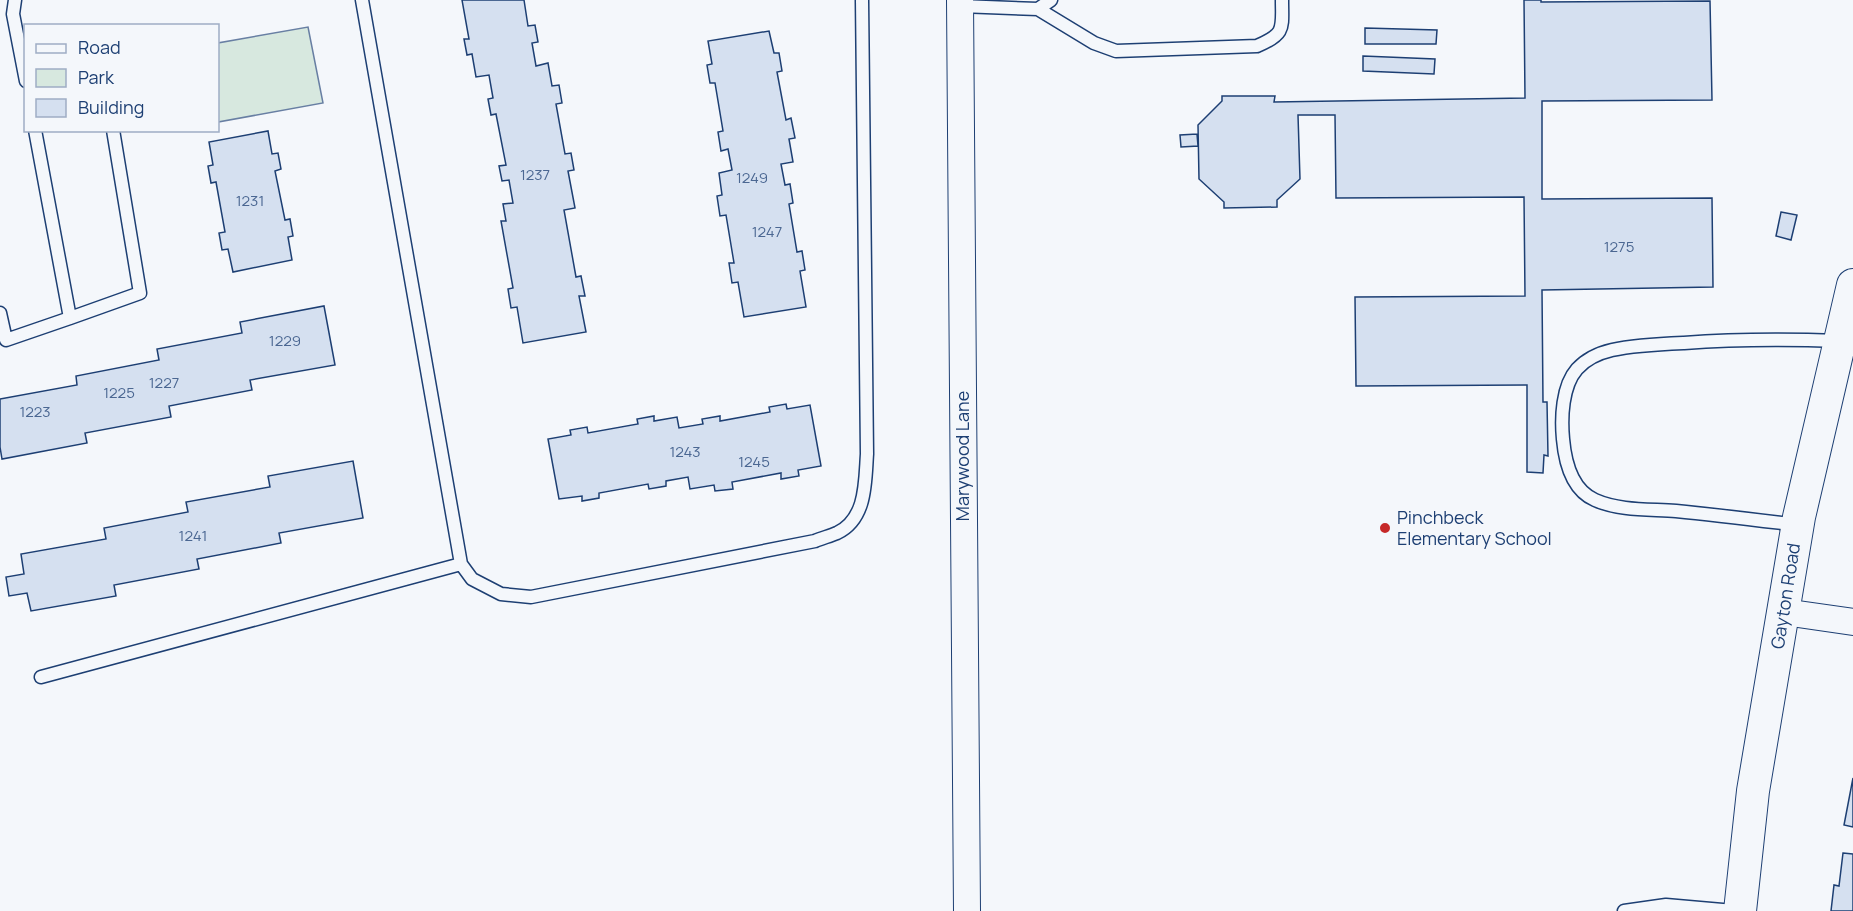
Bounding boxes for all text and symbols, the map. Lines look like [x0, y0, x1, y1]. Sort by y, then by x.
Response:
legend [24, 24, 219, 132]
text: Road [78, 35, 121, 59]
text: Park [78, 65, 115, 89]
text: Building [78, 95, 144, 119]
house number: 1237 [520, 164, 550, 185]
house number: 1249 [736, 167, 768, 188]
house number: 1231 [236, 190, 264, 211]
house number: 1247 [752, 221, 782, 242]
house number: 1275 [1604, 236, 1634, 257]
house number: 1229 [269, 330, 301, 351]
house number: 1227 [149, 372, 179, 393]
house number: 1225 [103, 382, 135, 403]
street label: Marywood Lane [950, 391, 974, 521]
house number: 1223 [19, 401, 51, 422]
house number: 1243 [669, 441, 701, 462]
house number: 1245 [738, 451, 770, 472]
place label: Pinchbeck Elementary School [1397, 505, 1552, 550]
marker: Pinchbeck Elementary School [1378, 521, 1392, 535]
house number: 1241 [179, 525, 207, 546]
street label: Gayton Road [1765, 541, 1805, 650]

